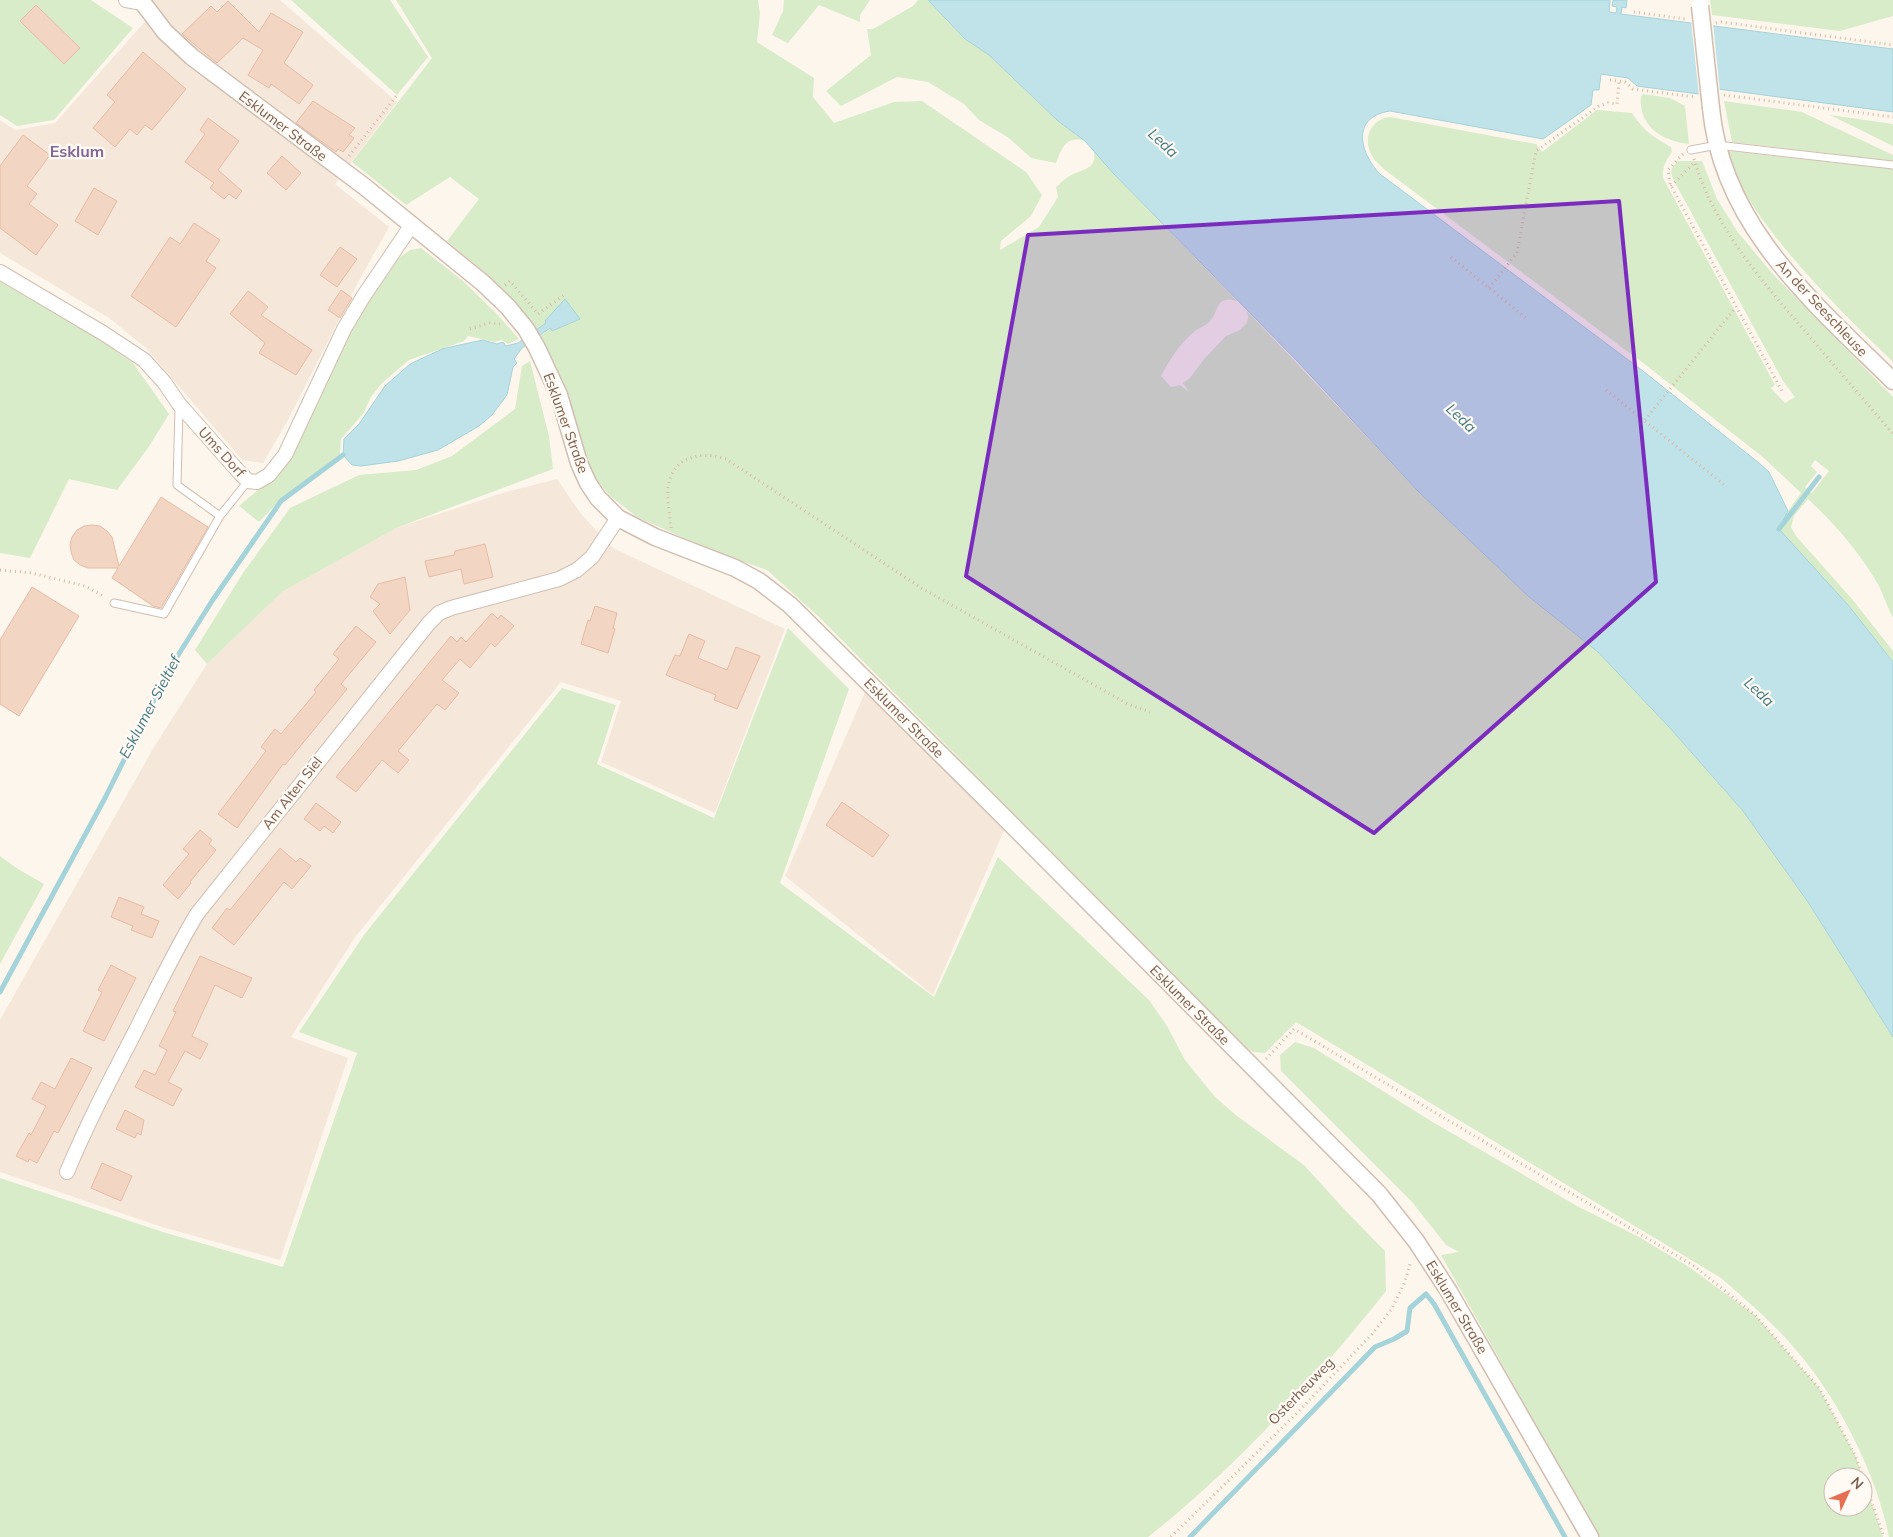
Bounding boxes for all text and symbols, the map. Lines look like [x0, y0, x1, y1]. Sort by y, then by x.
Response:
street label: Esklumer Straße [235, 87, 331, 165]
water label: Leda [1144, 124, 1182, 161]
district label: Esklum [50, 141, 104, 161]
street label: An der Seeschleuse [1772, 256, 1872, 360]
street label: Esklumer Straße [539, 370, 593, 476]
water label: Leda [1442, 399, 1480, 436]
street label: Ums Dorf [195, 423, 250, 481]
water label: Esklumer Sieltief [115, 651, 185, 761]
water label: Leda [1740, 673, 1778, 710]
street label: Esklumer Straße [860, 674, 948, 762]
street label: Am Alten Siel [258, 753, 326, 833]
street label: Esklumer Straße [1146, 961, 1234, 1049]
street label: Esklumer Straße [1422, 1257, 1492, 1357]
street label: Osterheuweg [1264, 1353, 1338, 1429]
north arrow [1823, 1467, 1873, 1517]
text: N [1847, 1473, 1867, 1493]

